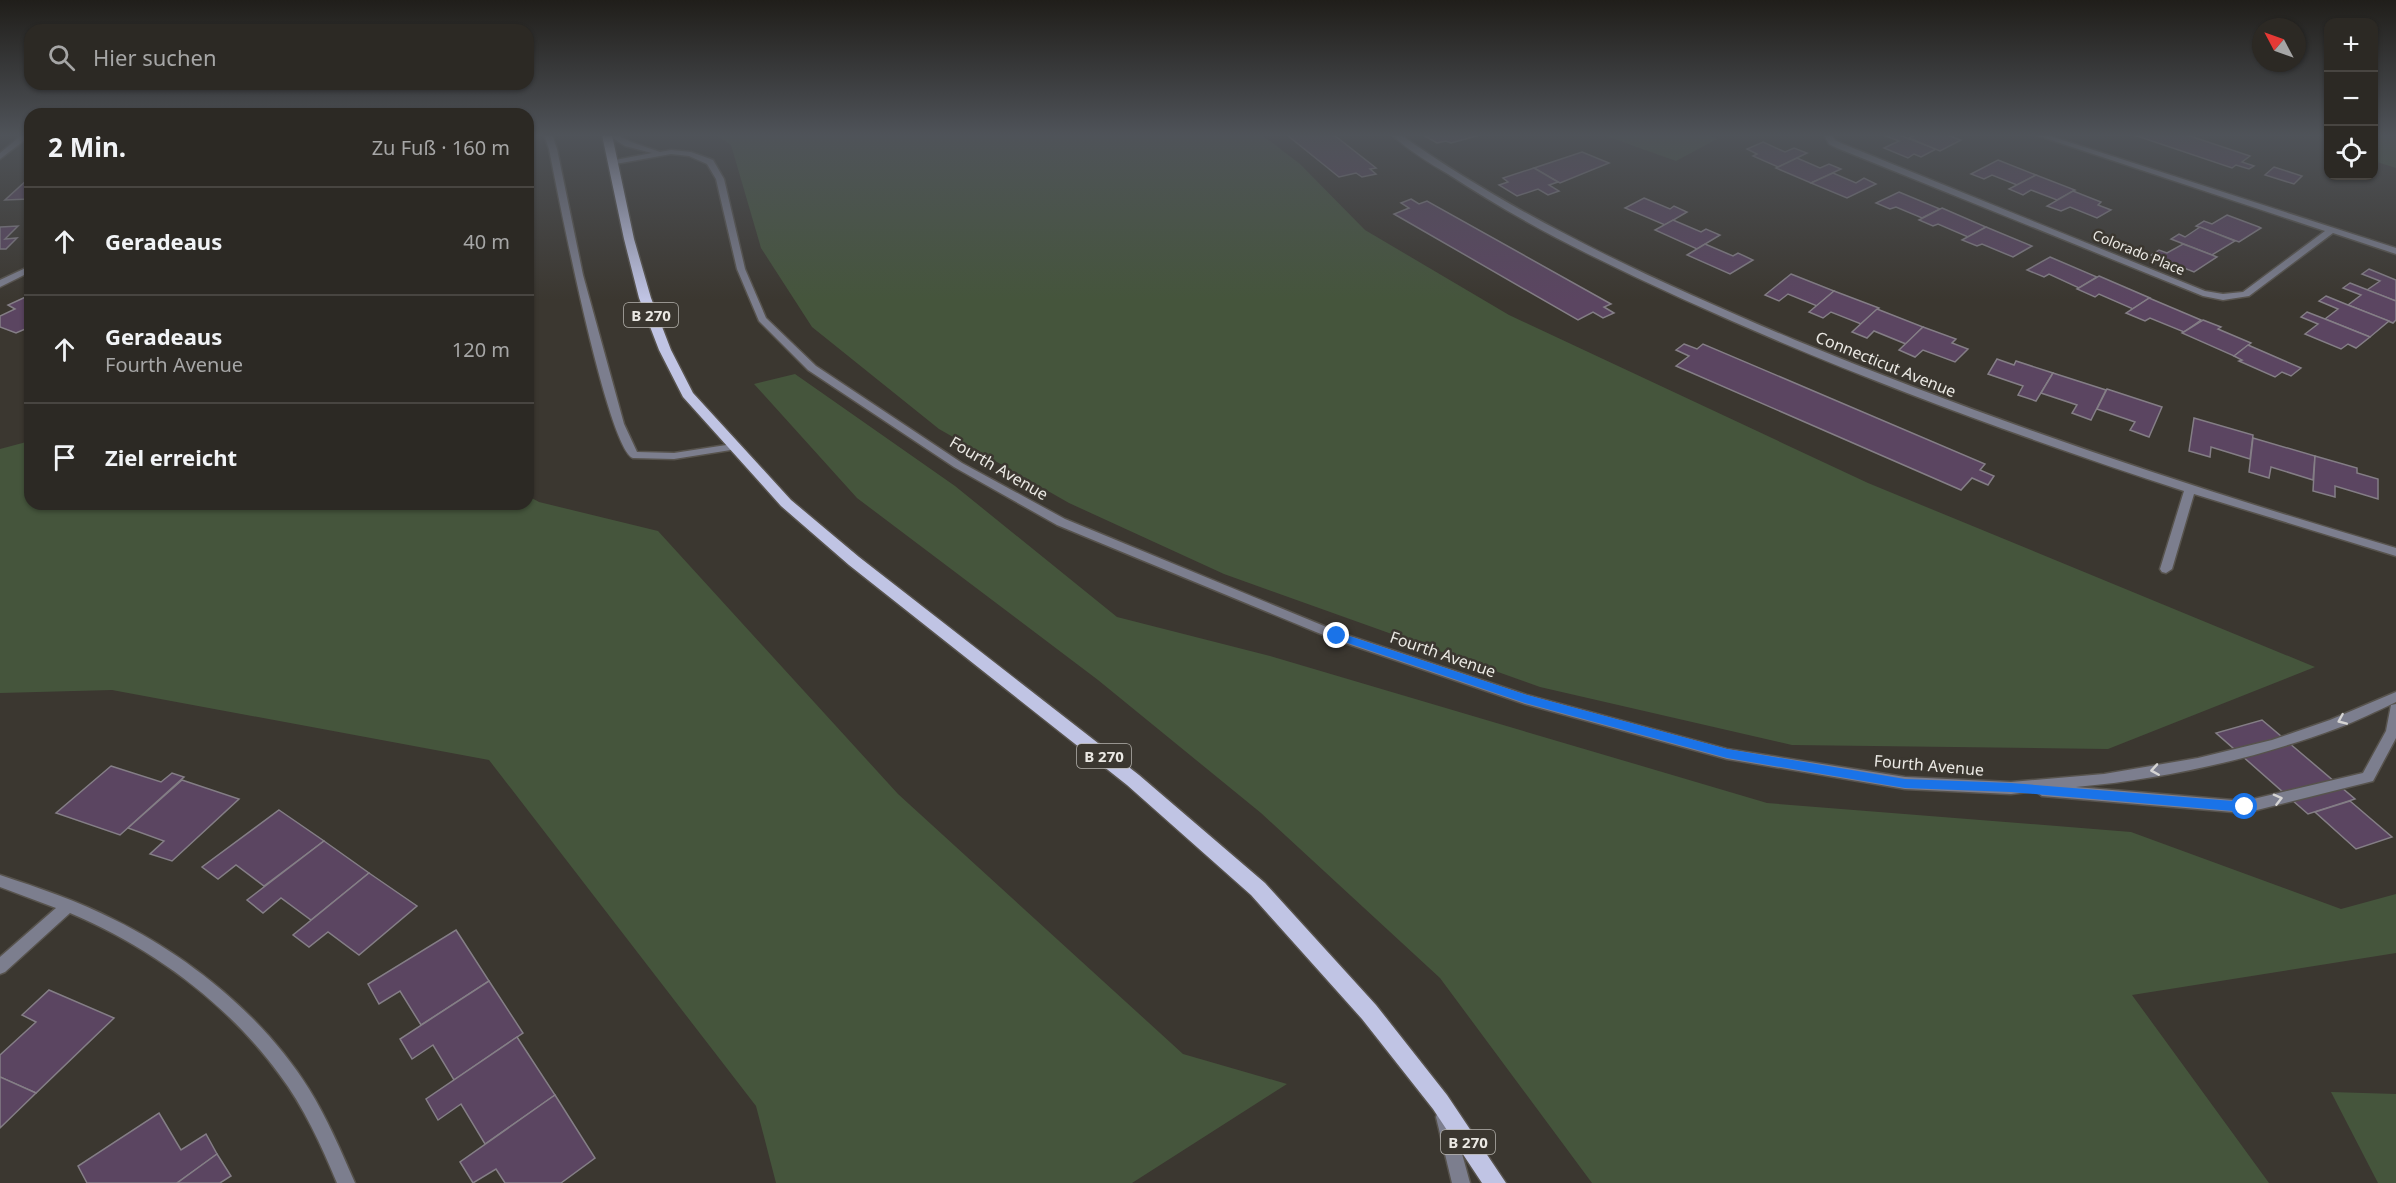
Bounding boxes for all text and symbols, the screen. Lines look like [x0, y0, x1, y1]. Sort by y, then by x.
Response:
north arrow [2252, 18, 2306, 72]
map controls [2324, 18, 2378, 180]
button: + [2324, 18, 2378, 72]
search box [24, 24, 534, 90]
icon: search [45, 41, 78, 74]
text: Hier suchen [93, 42, 217, 72]
button: − [2324, 72, 2378, 126]
button: locate [2324, 126, 2378, 180]
text: 2 Min. [48, 129, 126, 165]
text: Zu Fuß · 160 m [372, 134, 510, 161]
icon: ahead [48, 225, 81, 258]
street label: Colorado Place [2090, 225, 2188, 279]
text: Geradeaus [105, 226, 222, 256]
text: 40 m [463, 228, 510, 255]
road number: B 270 [624, 303, 678, 327]
text: Geradeaus [105, 321, 222, 351]
street label: Connecticut Avenue [1812, 326, 1960, 402]
icon: ahead [48, 333, 81, 366]
text: 120 m [452, 336, 510, 363]
text: Fourth Avenue [105, 351, 243, 378]
street label: Fourth Avenue [946, 431, 1052, 505]
icon: arrive [48, 441, 81, 474]
text: Ziel erreicht [105, 442, 237, 472]
route end [1323, 622, 1349, 648]
street label: Fourth Avenue [1387, 626, 1499, 682]
one-way arrow [2338, 713, 2349, 725]
road number: B 270 [1077, 744, 1131, 768]
street label: Fourth Avenue [1873, 749, 1985, 781]
one-way arrow [2150, 763, 2160, 776]
route start [2231, 793, 2257, 819]
one-way arrow [2272, 793, 2282, 806]
road number: B 270 [1441, 1130, 1495, 1154]

